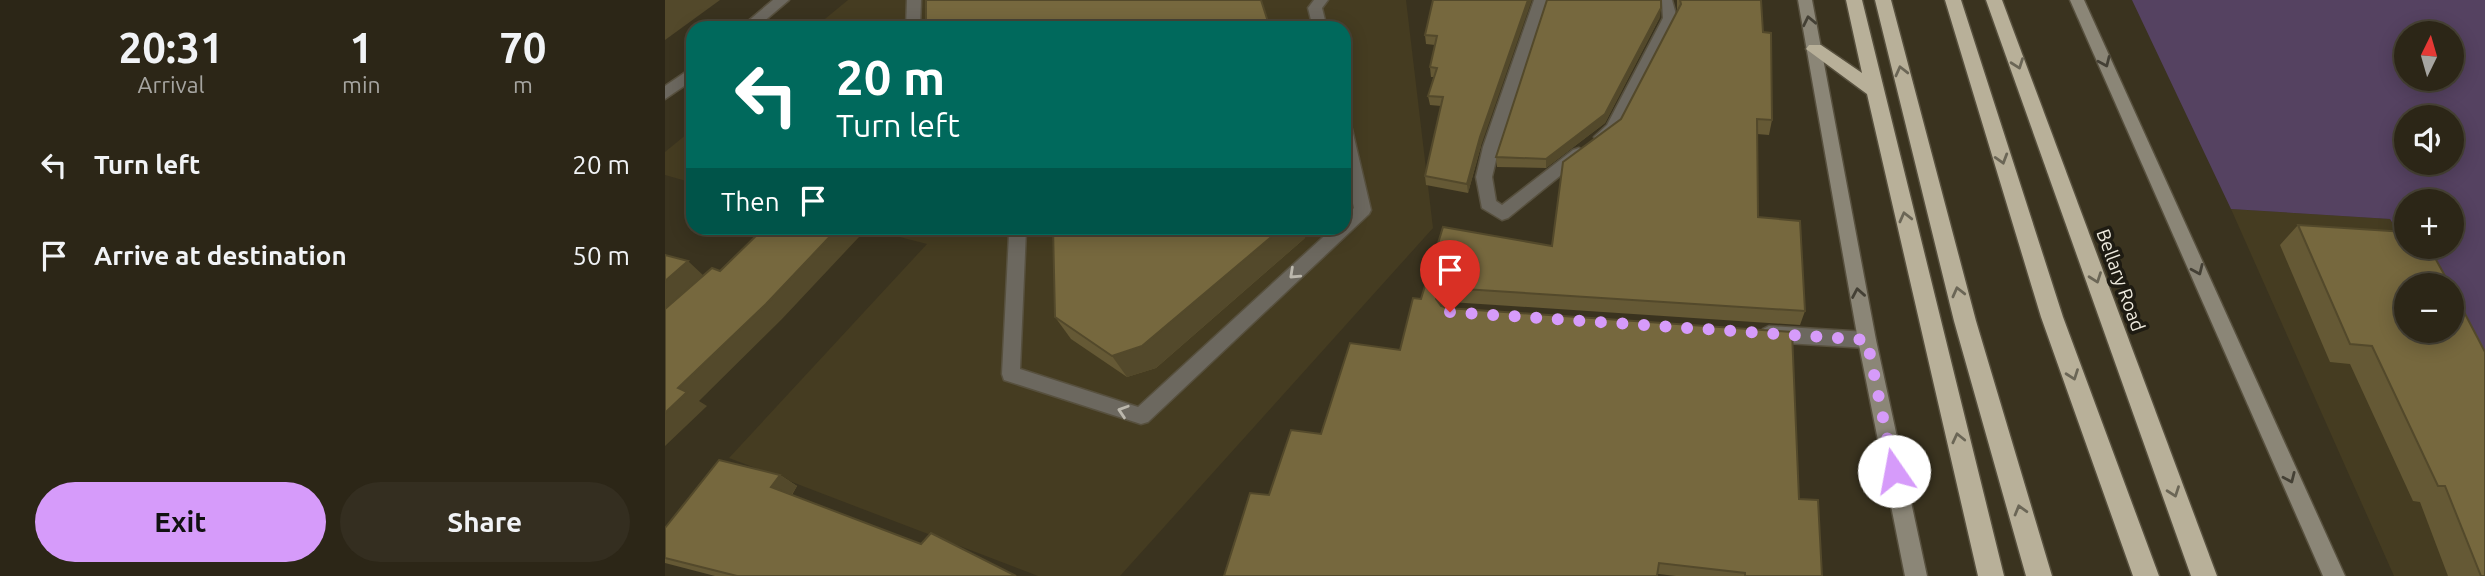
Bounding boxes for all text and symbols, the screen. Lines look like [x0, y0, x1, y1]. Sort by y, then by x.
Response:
one-way arrow [1803, 15, 1818, 27]
north arrow [2394, 21, 2464, 91]
map controls [2394, 21, 2464, 343]
text: 20:31 [118, 24, 224, 71]
text: 1 [350, 24, 373, 71]
text: 70 [499, 24, 547, 71]
icon: left [721, 49, 812, 140]
text: 20 m [836, 49, 945, 104]
one-way arrow [2097, 55, 2111, 68]
one-way arrow [2010, 58, 2024, 70]
one-way arrow [1895, 65, 1909, 77]
text: Arrival [138, 72, 205, 97]
text: min [342, 72, 381, 97]
text: m [513, 72, 533, 97]
button: sound [2394, 105, 2464, 175]
text: Turn left [836, 107, 960, 143]
icon: left [35, 146, 73, 184]
text: Turn left [94, 150, 200, 179]
text: 20 m [572, 150, 630, 179]
one-way arrow [1994, 152, 2009, 164]
icon: arrive [794, 182, 832, 220]
text: Then [721, 187, 780, 216]
button: + [2394, 189, 2464, 259]
one-way arrow [1899, 211, 1913, 223]
street label: Bellary Road [2092, 226, 2150, 334]
icon: arrive [35, 237, 73, 275]
pin [1420, 240, 1480, 312]
text: Arrive at destination [94, 241, 347, 270]
text: 50 m [572, 241, 630, 270]
icon: arrive [1431, 251, 1469, 289]
one-way arrow [2190, 263, 2204, 275]
one-way arrow [1289, 266, 1302, 278]
one-way arrow [2087, 271, 2101, 283]
button: − [2394, 273, 2464, 343]
one-way arrow [1952, 286, 1966, 298]
one-way arrow [1851, 287, 1866, 299]
one-way arrow [2065, 368, 2079, 380]
one-way arrow [1118, 404, 1130, 419]
one-way arrow [1952, 432, 1967, 444]
position arrow [1857, 434, 1931, 508]
one-way arrow [2282, 471, 2296, 483]
button: Exit [35, 482, 326, 562]
button: Share [340, 482, 630, 562]
one-way arrow [2165, 485, 2179, 497]
one-way arrow [2014, 505, 2029, 517]

